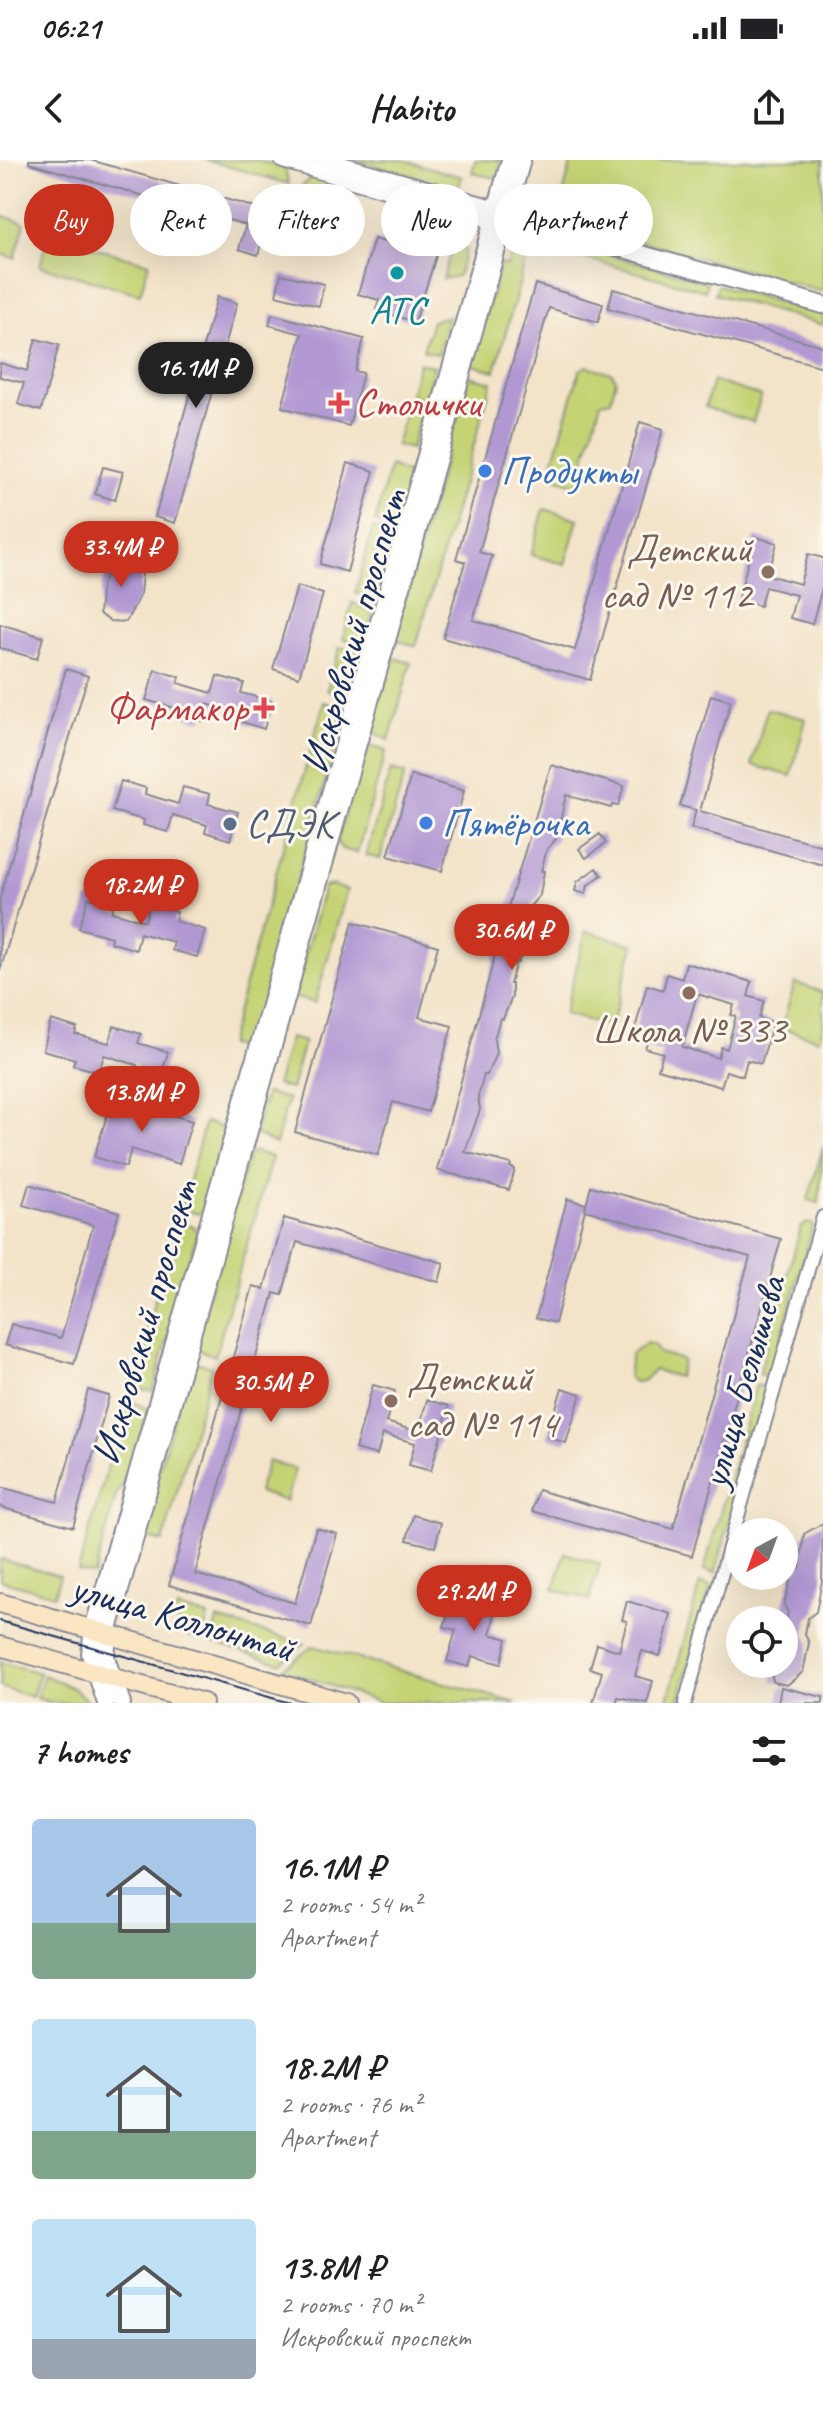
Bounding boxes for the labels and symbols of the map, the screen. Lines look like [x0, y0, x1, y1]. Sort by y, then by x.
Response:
marker: АТС [388, 264, 406, 282]
place label: АТС [369, 285, 430, 335]
pin: 16.1M ₽ [122, 342, 270, 410]
place label: Столички [355, 378, 484, 428]
marker: Столички [330, 394, 348, 412]
place label: Продукты [501, 446, 640, 496]
marker: Продукты [476, 462, 494, 480]
street label: Искровский проспект [290, 482, 419, 779]
pin: 33.4M ₽ [47, 521, 195, 589]
place label: Детский сад № 112 [601, 524, 755, 620]
marker: Детский сад № 112 [759, 563, 777, 581]
place label: Фармакор [106, 683, 250, 733]
marker: Фармакор [255, 699, 273, 717]
place label: Пятёрочка [442, 798, 592, 848]
place label: СДЭК [246, 799, 342, 849]
marker: Пятёрочка [417, 814, 435, 832]
marker: СДЭК [221, 815, 239, 833]
pin: 18.2M ₽ [67, 859, 215, 927]
pin: 30.6M ₽ [438, 904, 586, 972]
marker: Школа № 333 [680, 984, 698, 1002]
place label: Школа № 333 [592, 1005, 789, 1055]
pin: 13.8M ₽ [68, 1066, 216, 1134]
street label: Искровский проспект [81, 1173, 210, 1470]
street label: улица Белышева [688, 1267, 798, 1496]
place label: Детский сад № 114 [407, 1353, 562, 1449]
pin: 30.5M ₽ [197, 1356, 345, 1424]
marker: Детский сад № 114 [382, 1392, 400, 1410]
north arrow [726, 1518, 798, 1590]
street label: улица Коллонтай [64, 1562, 303, 1674]
pin: 29.2M ₽ [400, 1565, 548, 1633]

